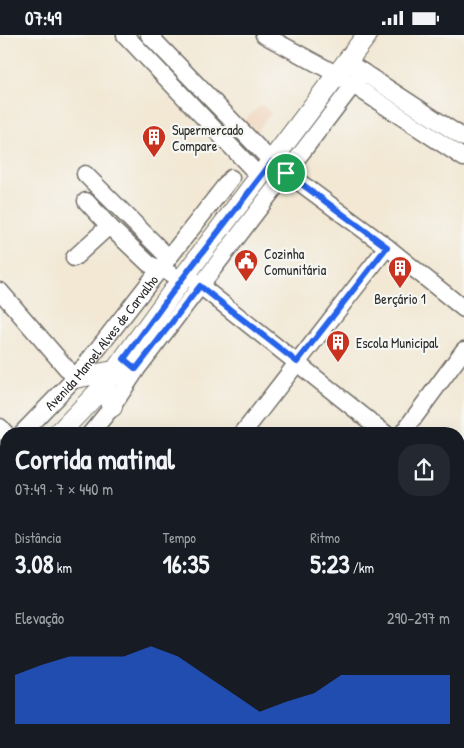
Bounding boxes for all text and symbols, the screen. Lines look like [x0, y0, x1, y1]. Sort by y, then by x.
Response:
text: 07:49 [25, 5, 61, 31]
place label: Supermercado Compare [172, 120, 244, 156]
building icon: Supermercado Compare [141, 124, 167, 158]
pin [265, 152, 307, 194]
icon: arrive [272, 159, 300, 187]
place label: Cozinha Comunitária [264, 244, 327, 279]
public building icon: Cozinha Comunitária [233, 248, 259, 282]
building icon: Berçário 1 [387, 255, 413, 289]
street label: Avenida Manoel Alves de Carvalho [40, 270, 162, 414]
place label: Berçário 1 [374, 289, 426, 308]
building icon: Escola Municipal [325, 329, 351, 363]
place label: Escola Municipal [356, 333, 439, 353]
text: Corrida matinal [15, 440, 175, 478]
button: share [398, 444, 450, 496]
text: 07:49 · 7 × 440 m [15, 478, 113, 500]
text: Distância [15, 528, 61, 547]
text: Tempo [163, 528, 196, 547]
text: Ritmo [310, 528, 340, 547]
text: 3.08 [15, 547, 54, 581]
text: 16:35 [163, 547, 209, 581]
text: 5:23 [310, 547, 350, 581]
text: km [54, 558, 72, 577]
text: /km [350, 558, 374, 577]
text: Elevação [15, 607, 64, 629]
text: 290–297 m [387, 607, 450, 629]

